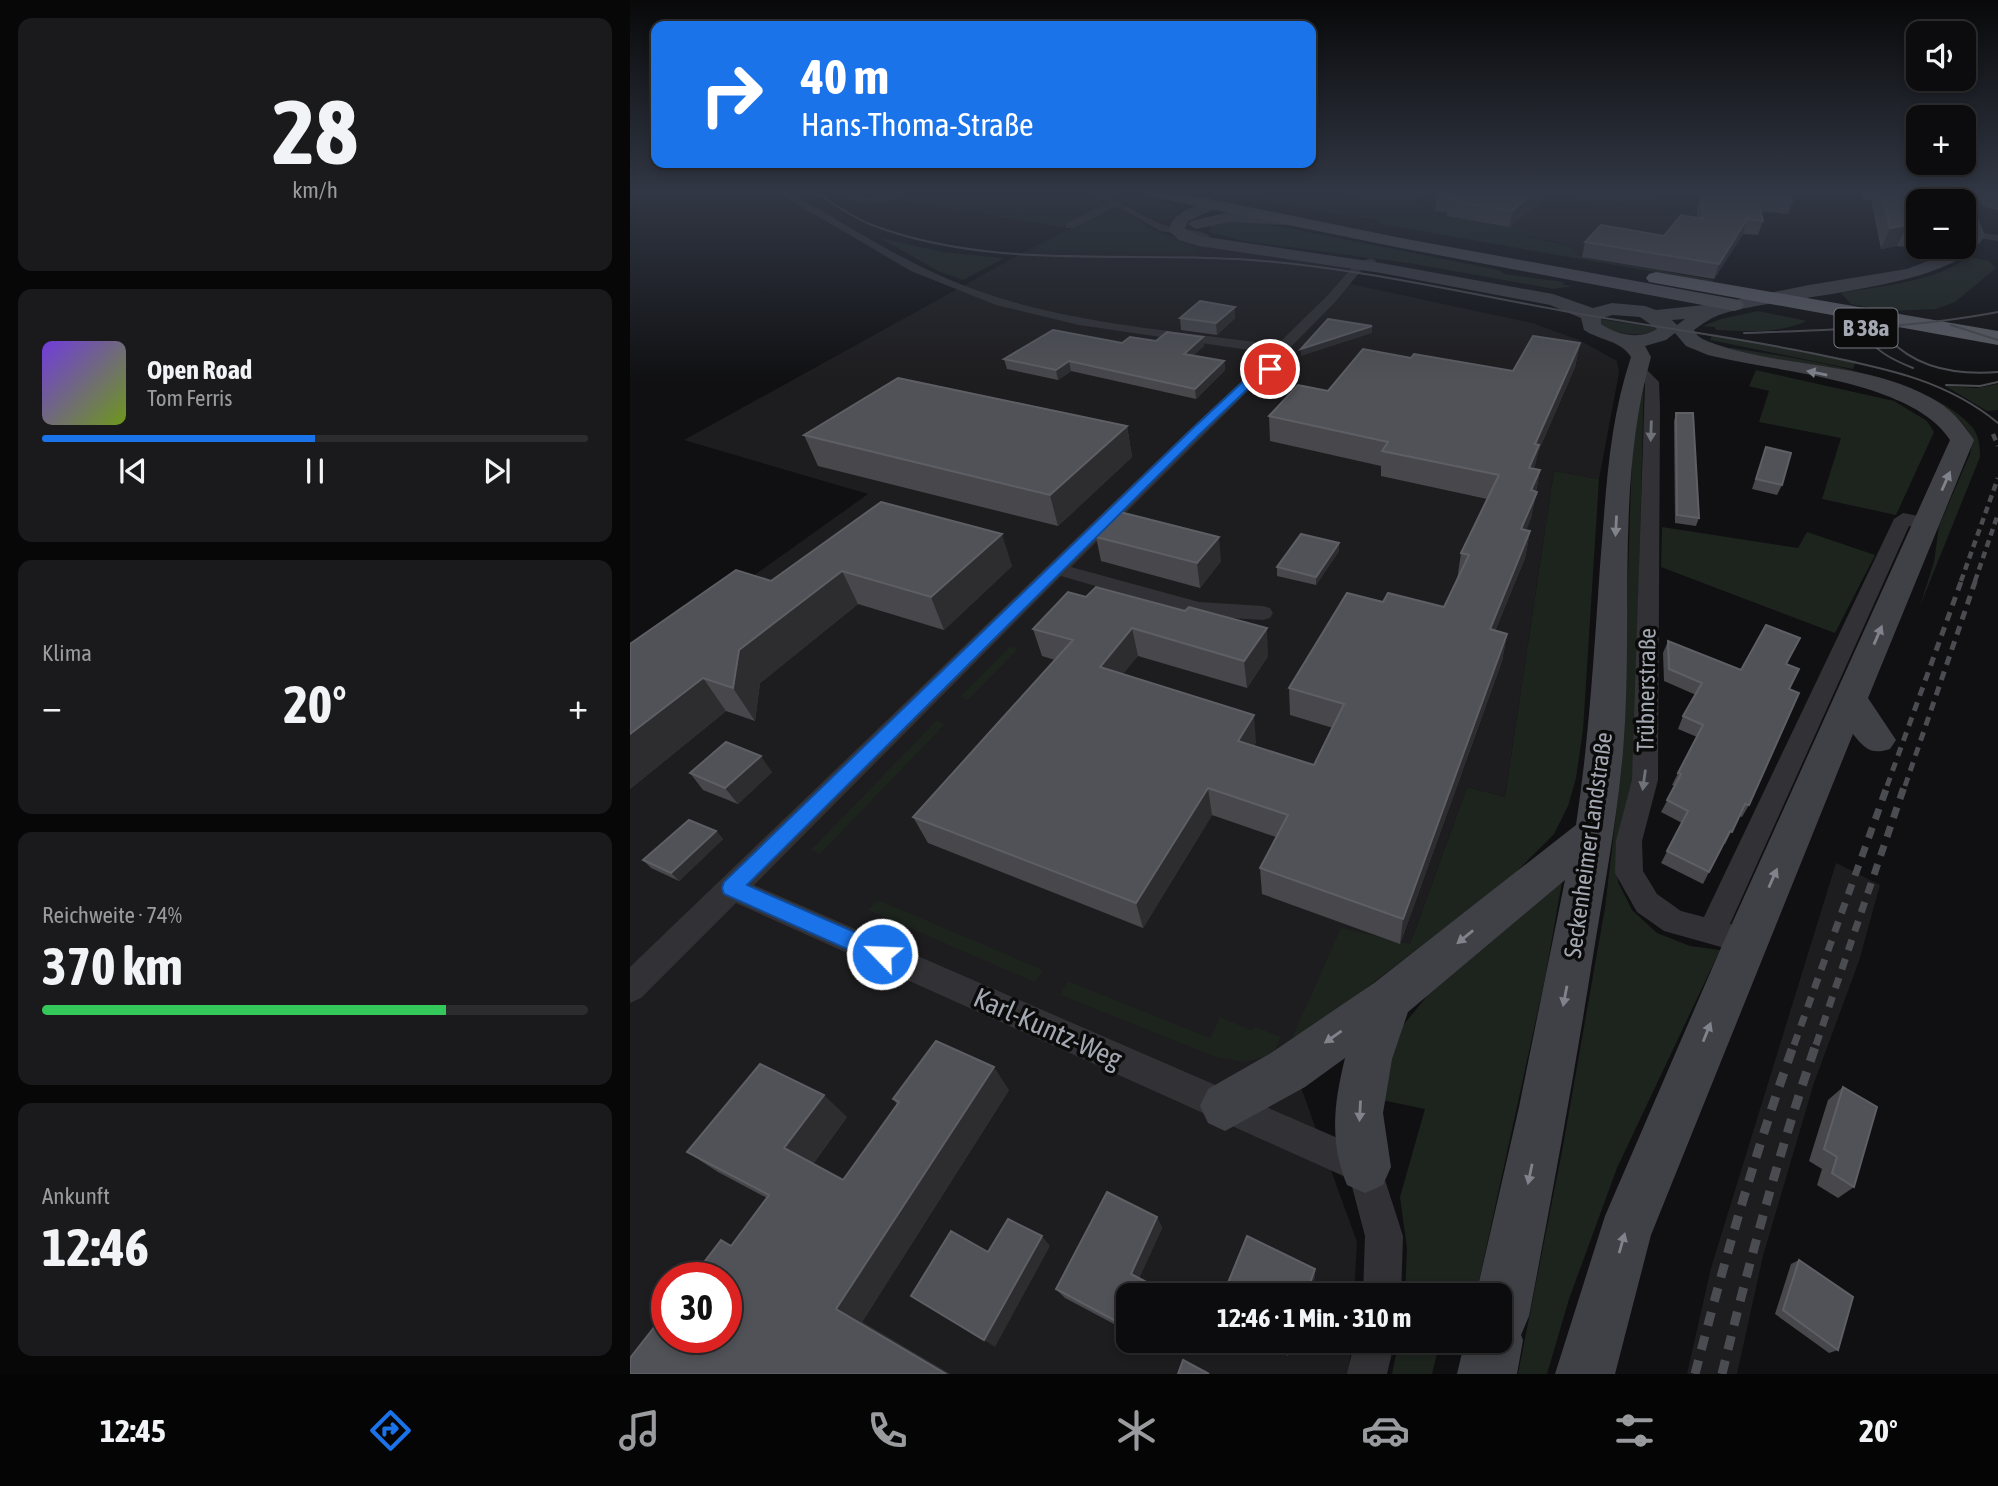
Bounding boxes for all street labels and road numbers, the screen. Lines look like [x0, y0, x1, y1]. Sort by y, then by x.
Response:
road number: B 38a [1834, 308, 1898, 348]
street label: Trübnerstraße [1631, 628, 1661, 752]
street label: Seckenheimer Landstraße [1559, 730, 1617, 960]
street label: Karl-Kuntz-Weg [969, 981, 1127, 1075]

